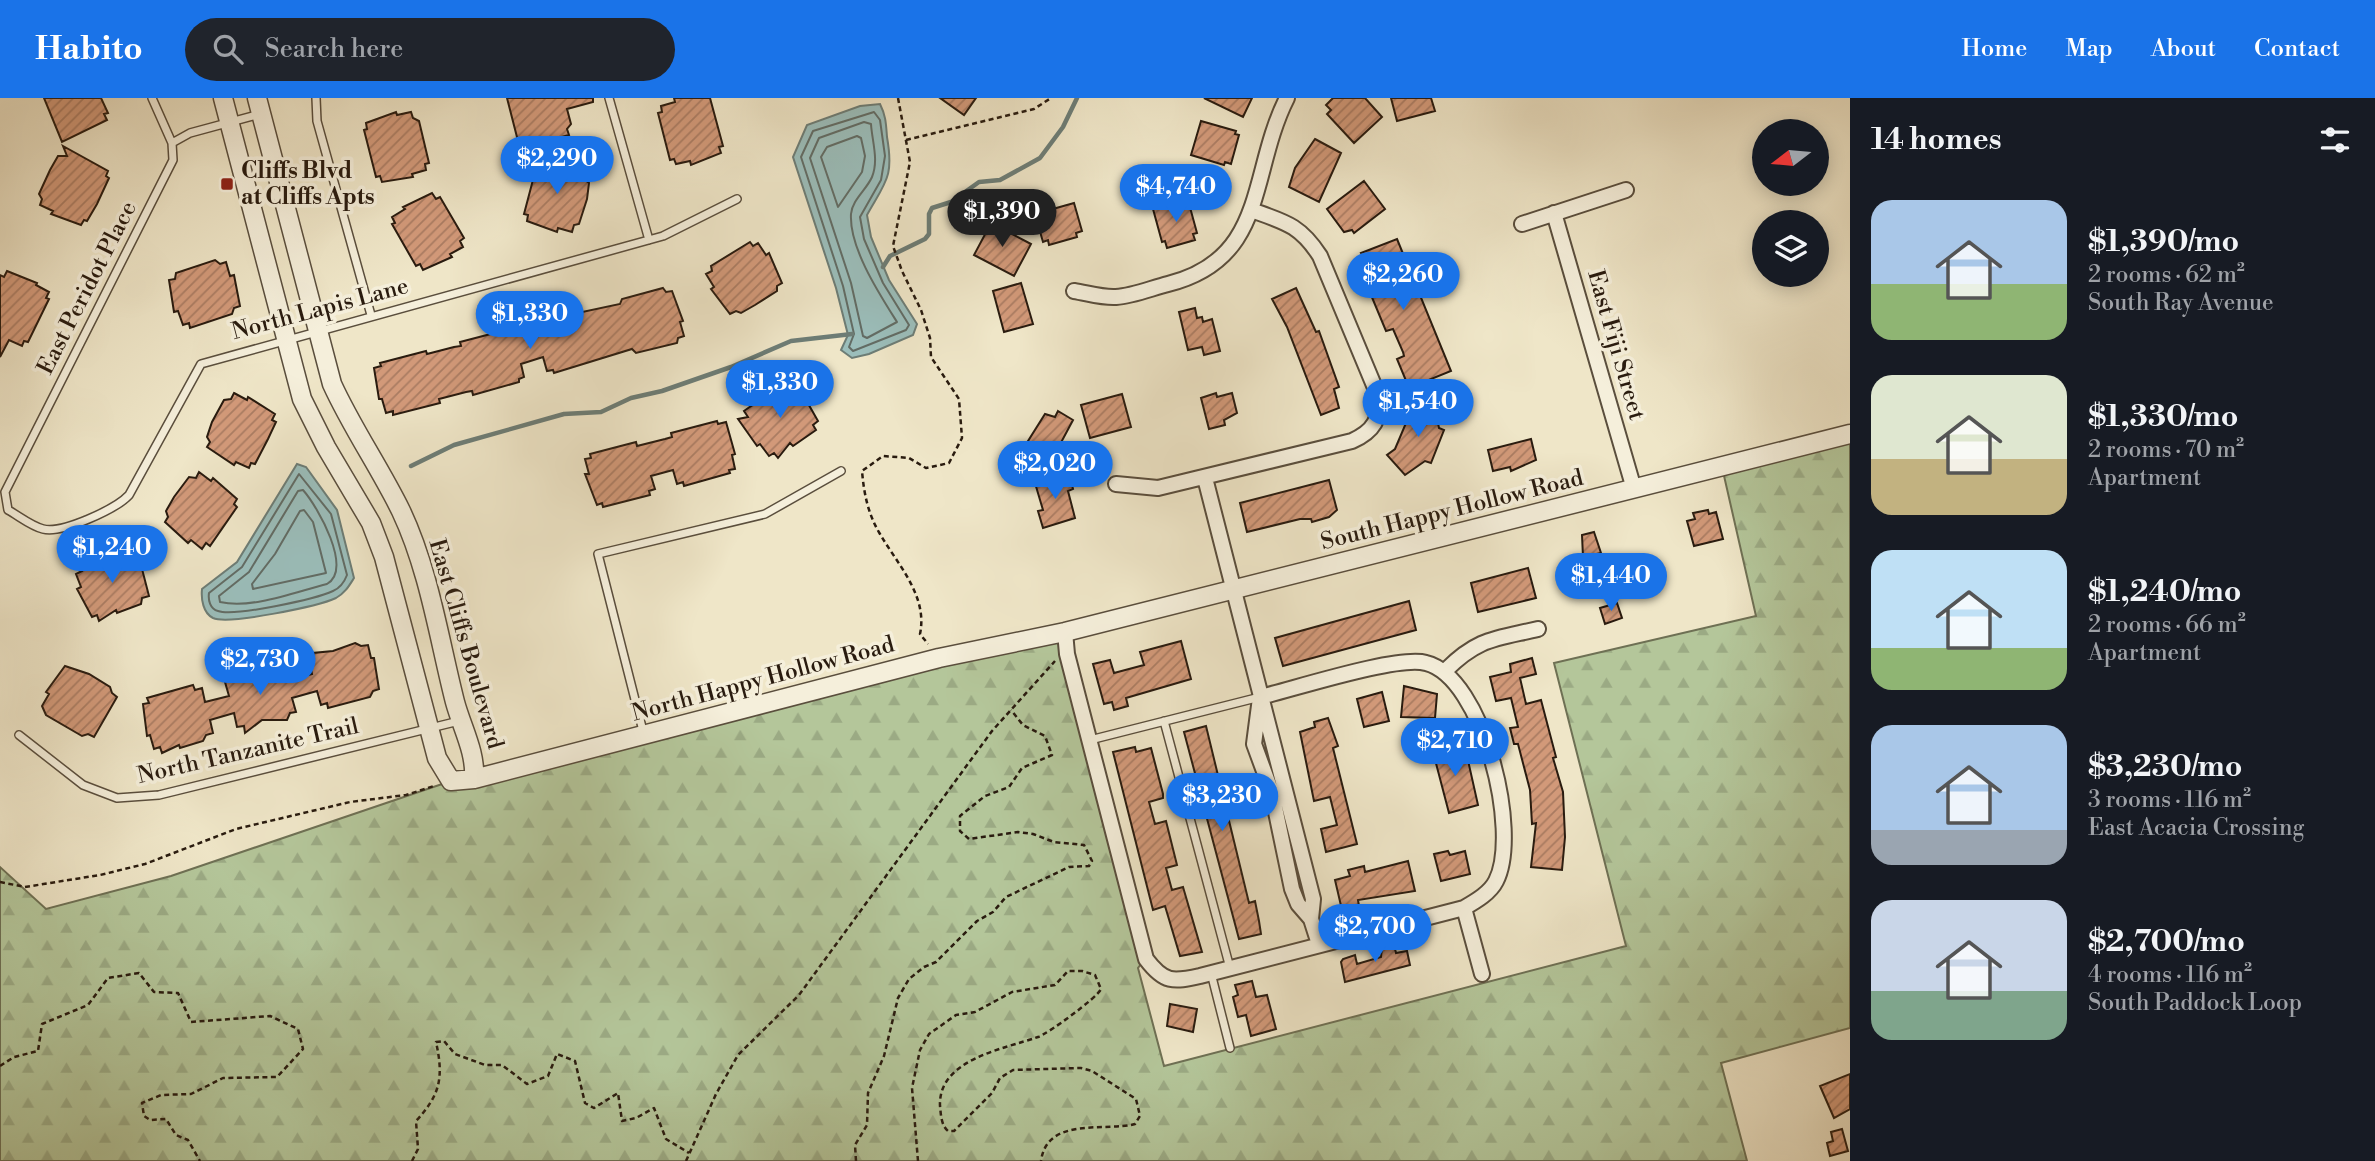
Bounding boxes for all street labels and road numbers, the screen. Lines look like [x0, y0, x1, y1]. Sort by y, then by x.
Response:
street label: East Peridot Place [31, 197, 143, 379]
street label: East Fiji Street [1581, 267, 1651, 423]
street label: North Lapis Lane [228, 272, 412, 346]
street label: South Happy Hollow Road [1318, 464, 1586, 556]
street label: East Cliffs Boulevard [423, 536, 509, 752]
street label: North Happy Hollow Road [629, 630, 897, 728]
street label: North Tanzanite Trail [135, 712, 362, 790]

